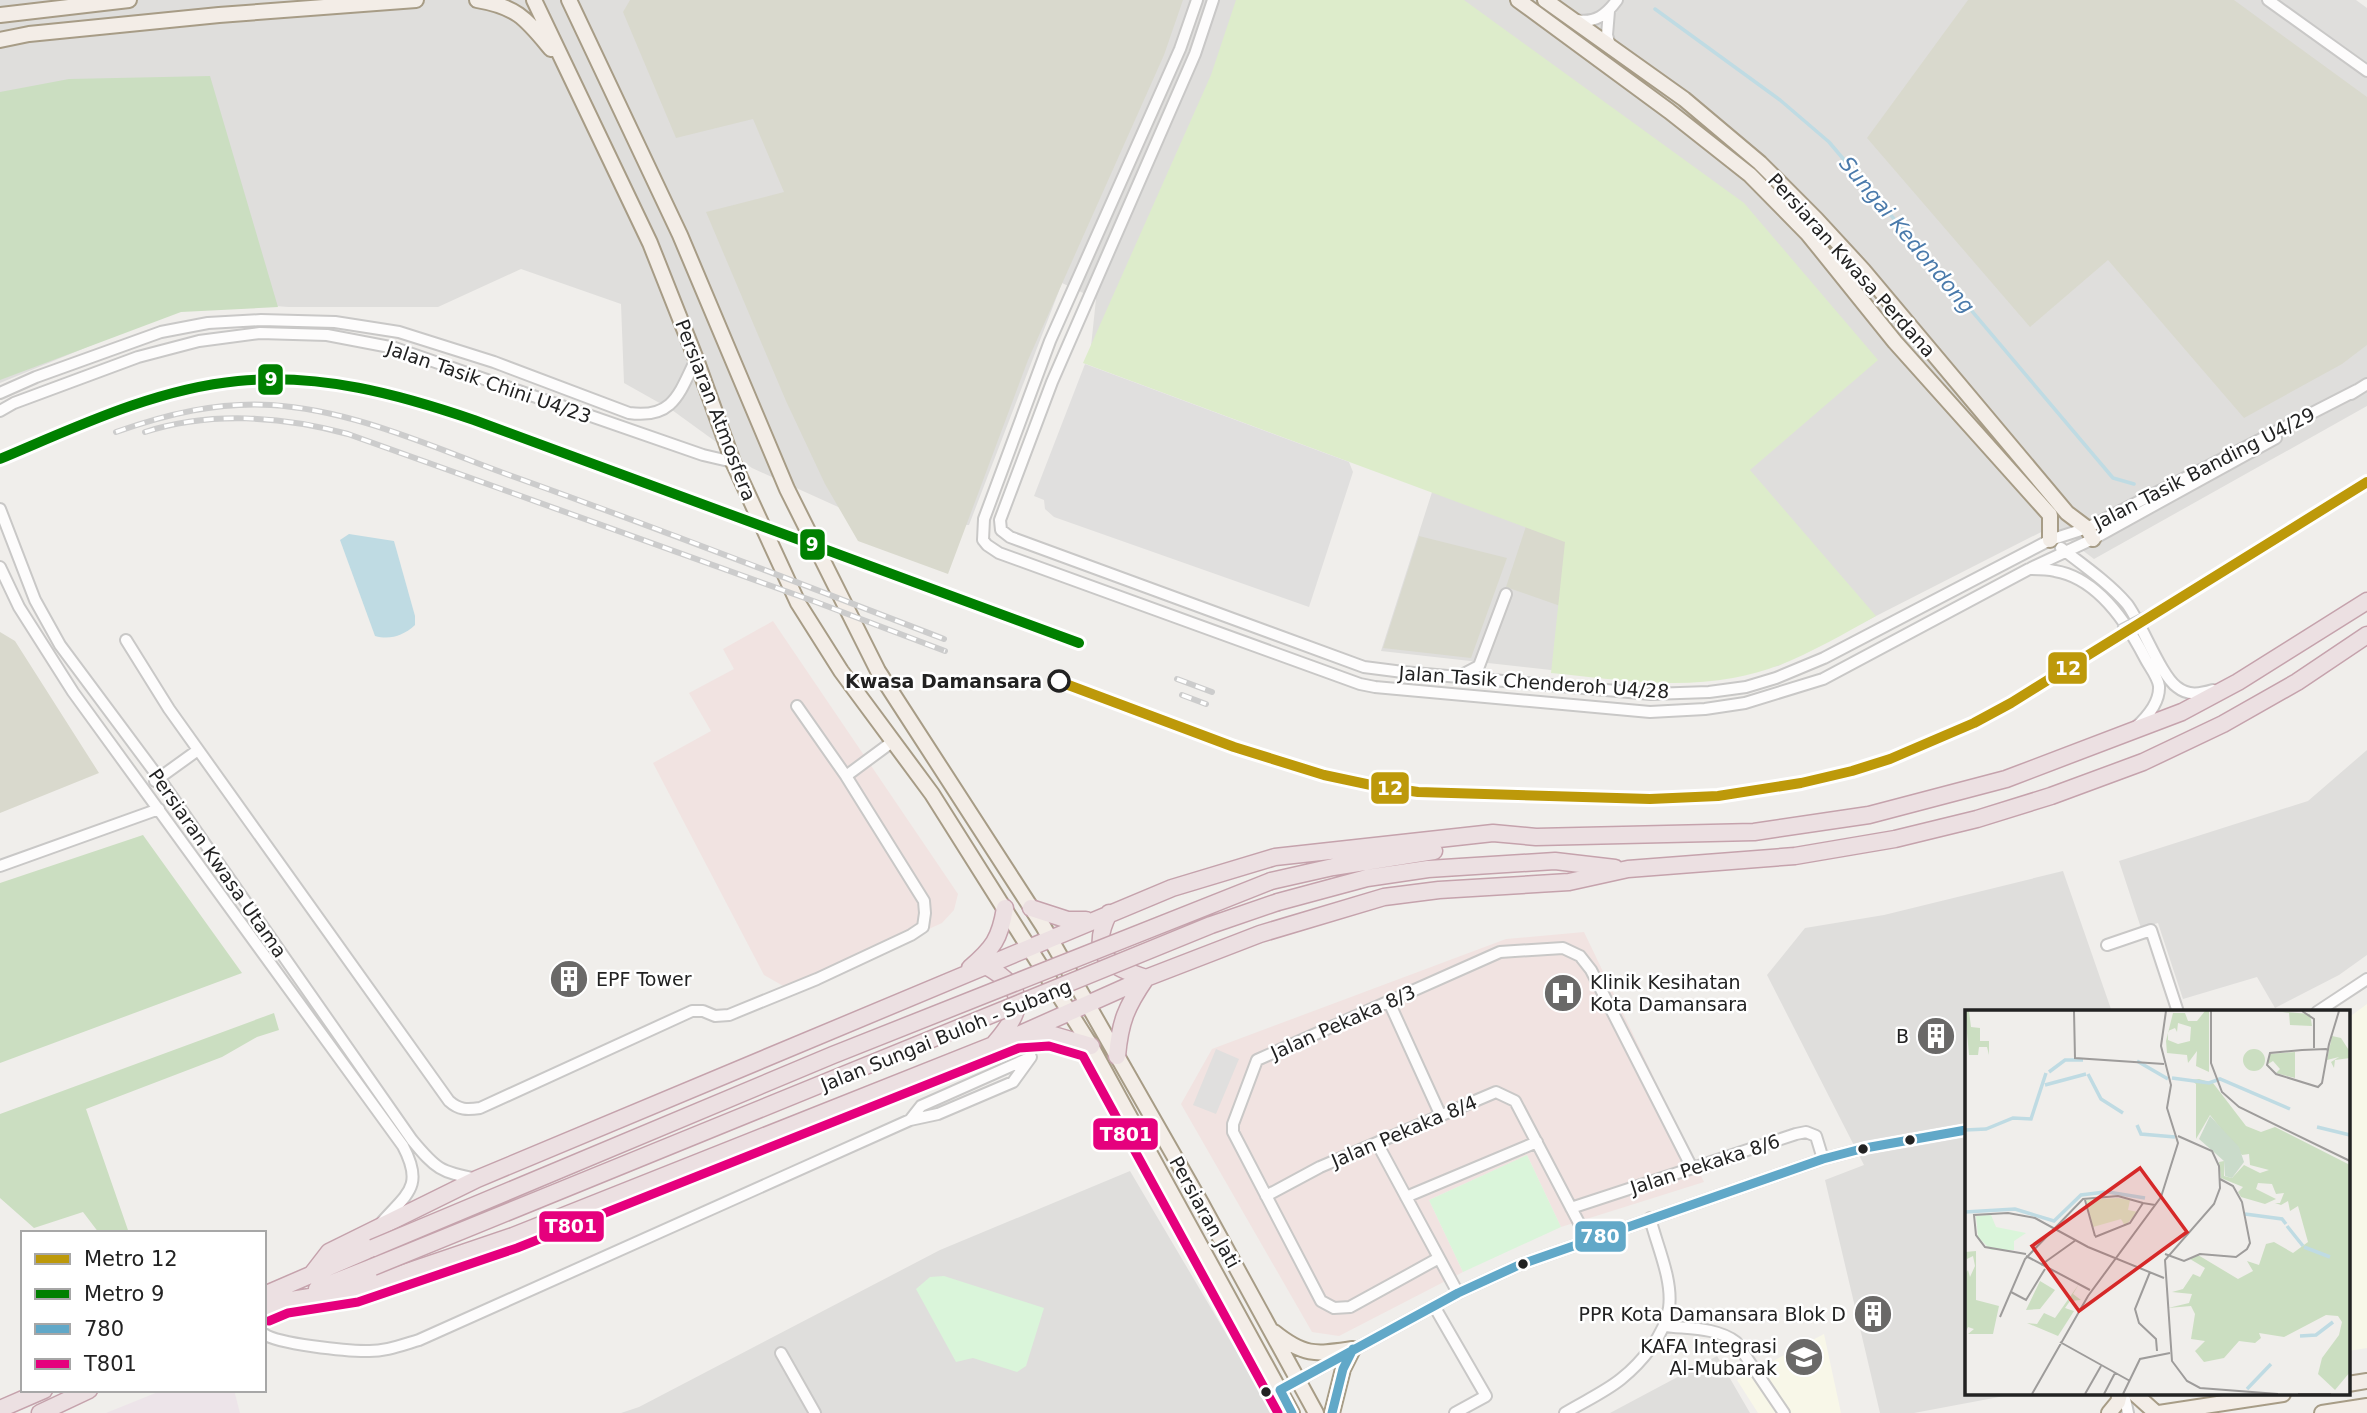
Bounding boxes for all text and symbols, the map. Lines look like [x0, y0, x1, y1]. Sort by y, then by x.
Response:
water label: Sungai Kedondong [1835, 152, 1979, 318]
street label: Persiaran Kwasa Perdana [1764, 169, 1940, 361]
street label: Persiaran Atmosfera [671, 316, 761, 504]
street label: Jalan Tasik Chini U4/23 [383, 336, 594, 427]
line badge: 9 [257, 363, 284, 396]
text: 9 [264, 368, 278, 390]
street label: Jalan Tasik Banding U4/29 [2089, 403, 2318, 534]
line badge: 9 [799, 528, 826, 561]
text: 9 [805, 533, 819, 555]
line badge: 12 [2047, 651, 2088, 685]
text: 12 [2055, 657, 2081, 679]
street label: Jalan Tasik Chenderoh U4/28 [1397, 662, 1670, 702]
place label: Kwasa Damansara [845, 670, 1042, 692]
marker: Kwasa Damansara [1048, 670, 1070, 692]
street label: Persiaran Kwasa Utama [144, 765, 292, 961]
line badge: 12 [1370, 771, 1410, 805]
text: 12 [1377, 777, 1403, 799]
building icon: EPF Tower [548, 958, 590, 1000]
place label: EPF Tower [596, 968, 692, 990]
place label: Klinik Kesihatan Kota Damansara [1590, 971, 1748, 1015]
hospital icon: Klinik Kesihatan Kota Damansara [1542, 972, 1584, 1014]
street label: Jalan Sungai Buloh - Subang [817, 975, 1075, 1096]
street label: Jalan Pekaka 8/3 [1266, 980, 1419, 1064]
inset map [1965, 1010, 2350, 1396]
building icon: B [1915, 1015, 1957, 1057]
place label: B [1896, 1025, 1909, 1047]
street label: Jalan Pekaka 8/4 [1327, 1090, 1480, 1172]
line badge: T801 [1092, 1117, 1159, 1151]
text: T801 [1100, 1123, 1152, 1145]
street label: Jalan Pekaka 8/6 [1626, 1129, 1783, 1199]
unlabelled marker [1903, 1133, 1917, 1147]
unlabelled marker [1856, 1142, 1870, 1156]
street label: Persiaran Jati [1165, 1152, 1245, 1272]
line badge: T801 [538, 1210, 605, 1243]
text: T801 [545, 1215, 597, 1237]
line badge: 780 [1574, 1220, 1627, 1253]
text: 780 [1580, 1225, 1620, 1247]
legend [21, 1231, 266, 1392]
text: Metro 12 [84, 1247, 178, 1271]
unlabelled marker [1516, 1257, 1530, 1271]
text: Metro 9 [84, 1282, 164, 1306]
building icon: PPR Kota Damansara Blok D [1852, 1293, 1894, 1335]
place label: PPR Kota Damansara Blok D [1578, 1303, 1846, 1325]
text: 780 [84, 1317, 124, 1341]
place label: KAFA Integrasi Al-Mubarak [1640, 1335, 1777, 1379]
school or university icon: KAFA Integrasi Al-Mubarak [1783, 1336, 1825, 1378]
text: T801 [83, 1352, 137, 1376]
unlabelled marker [1259, 1385, 1273, 1399]

